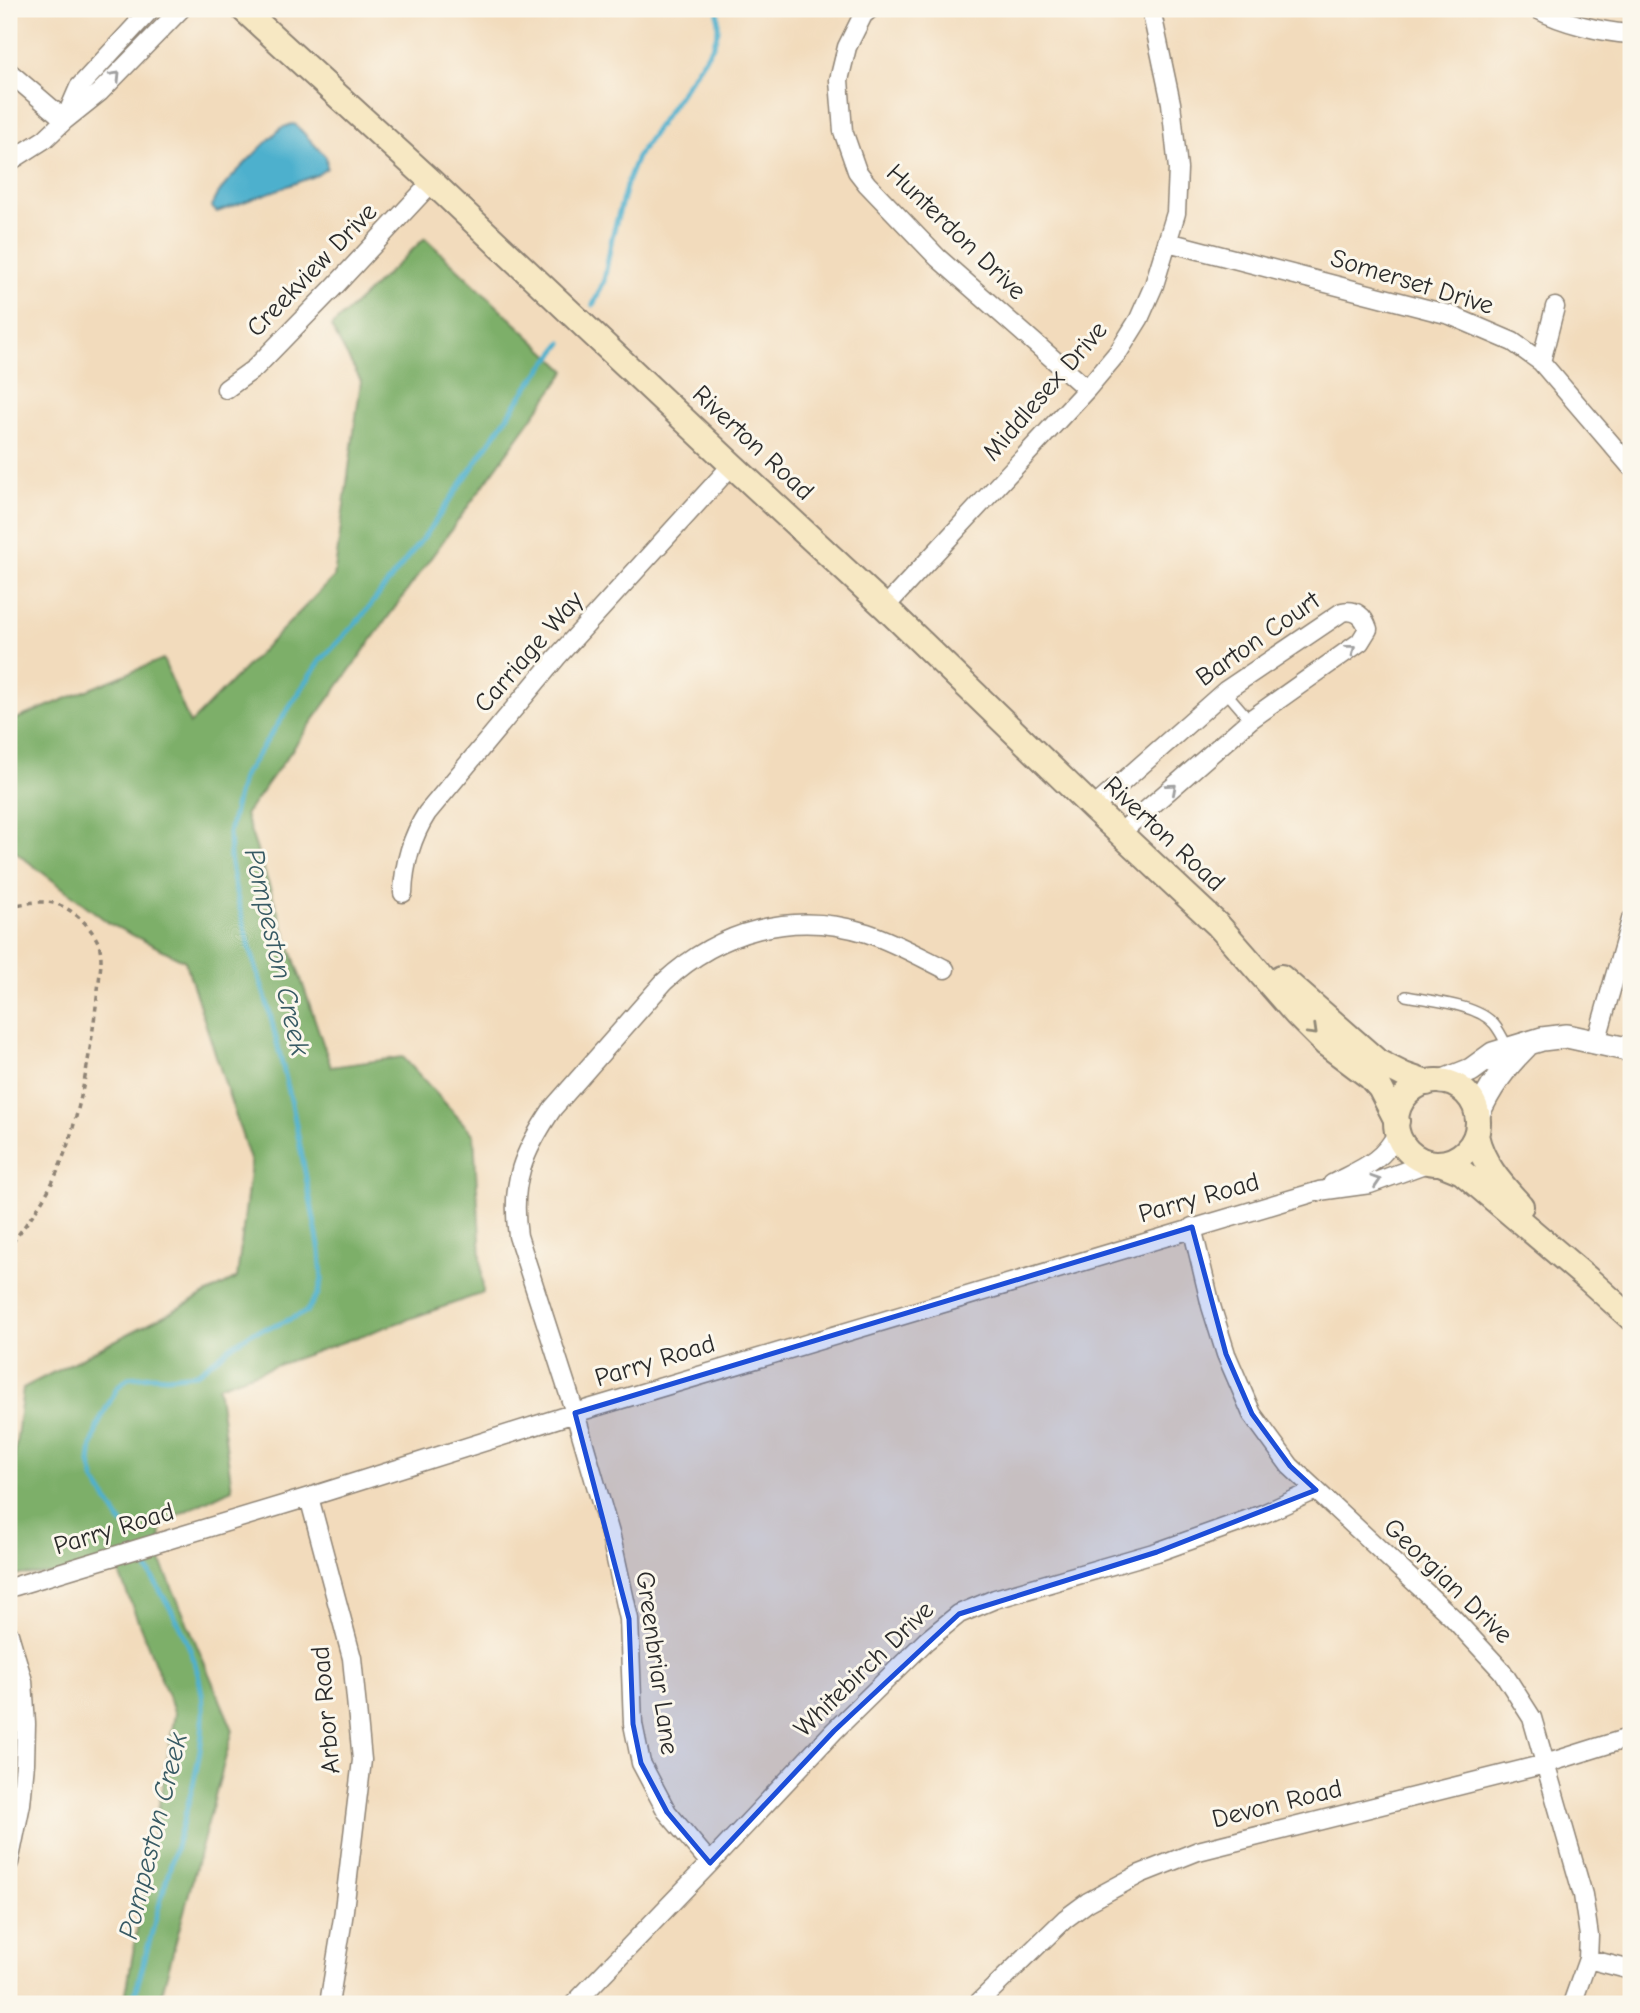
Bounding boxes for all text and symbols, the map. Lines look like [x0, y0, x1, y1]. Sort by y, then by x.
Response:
one-way arrow [107, 71, 120, 84]
street label: Hunterdon Drive [880, 158, 1032, 306]
street label: Creekview Drive [241, 197, 383, 343]
street label: Somerset Drive [1327, 243, 1497, 321]
street label: Middlesex Drive [976, 315, 1114, 467]
street label: Riverton Road [686, 379, 820, 507]
street label: Barton Court [1190, 584, 1327, 693]
street label: Carriage Way [468, 585, 590, 719]
one-way arrow [1343, 644, 1356, 657]
street label: Riverton Road [1097, 770, 1231, 898]
one-way arrow [1163, 784, 1176, 796]
water label: Pompeston Creek [238, 845, 316, 1059]
one-way arrow [1305, 1022, 1318, 1035]
street label: Parry Road [1135, 1166, 1263, 1230]
one-way arrow [1369, 1175, 1381, 1189]
street label: Parry Road [591, 1329, 719, 1393]
street label: Parry Road [50, 1497, 178, 1561]
street label: Georgian Drive [1377, 1512, 1519, 1650]
street label: Greenbriar Lane [629, 1569, 685, 1757]
street label: Whitebirch Drive [788, 1595, 940, 1743]
street label: Arbor Road [305, 1645, 347, 1775]
water label: Pompeston Creek [112, 1729, 194, 1942]
street label: Devon Road [1209, 1773, 1345, 1835]

